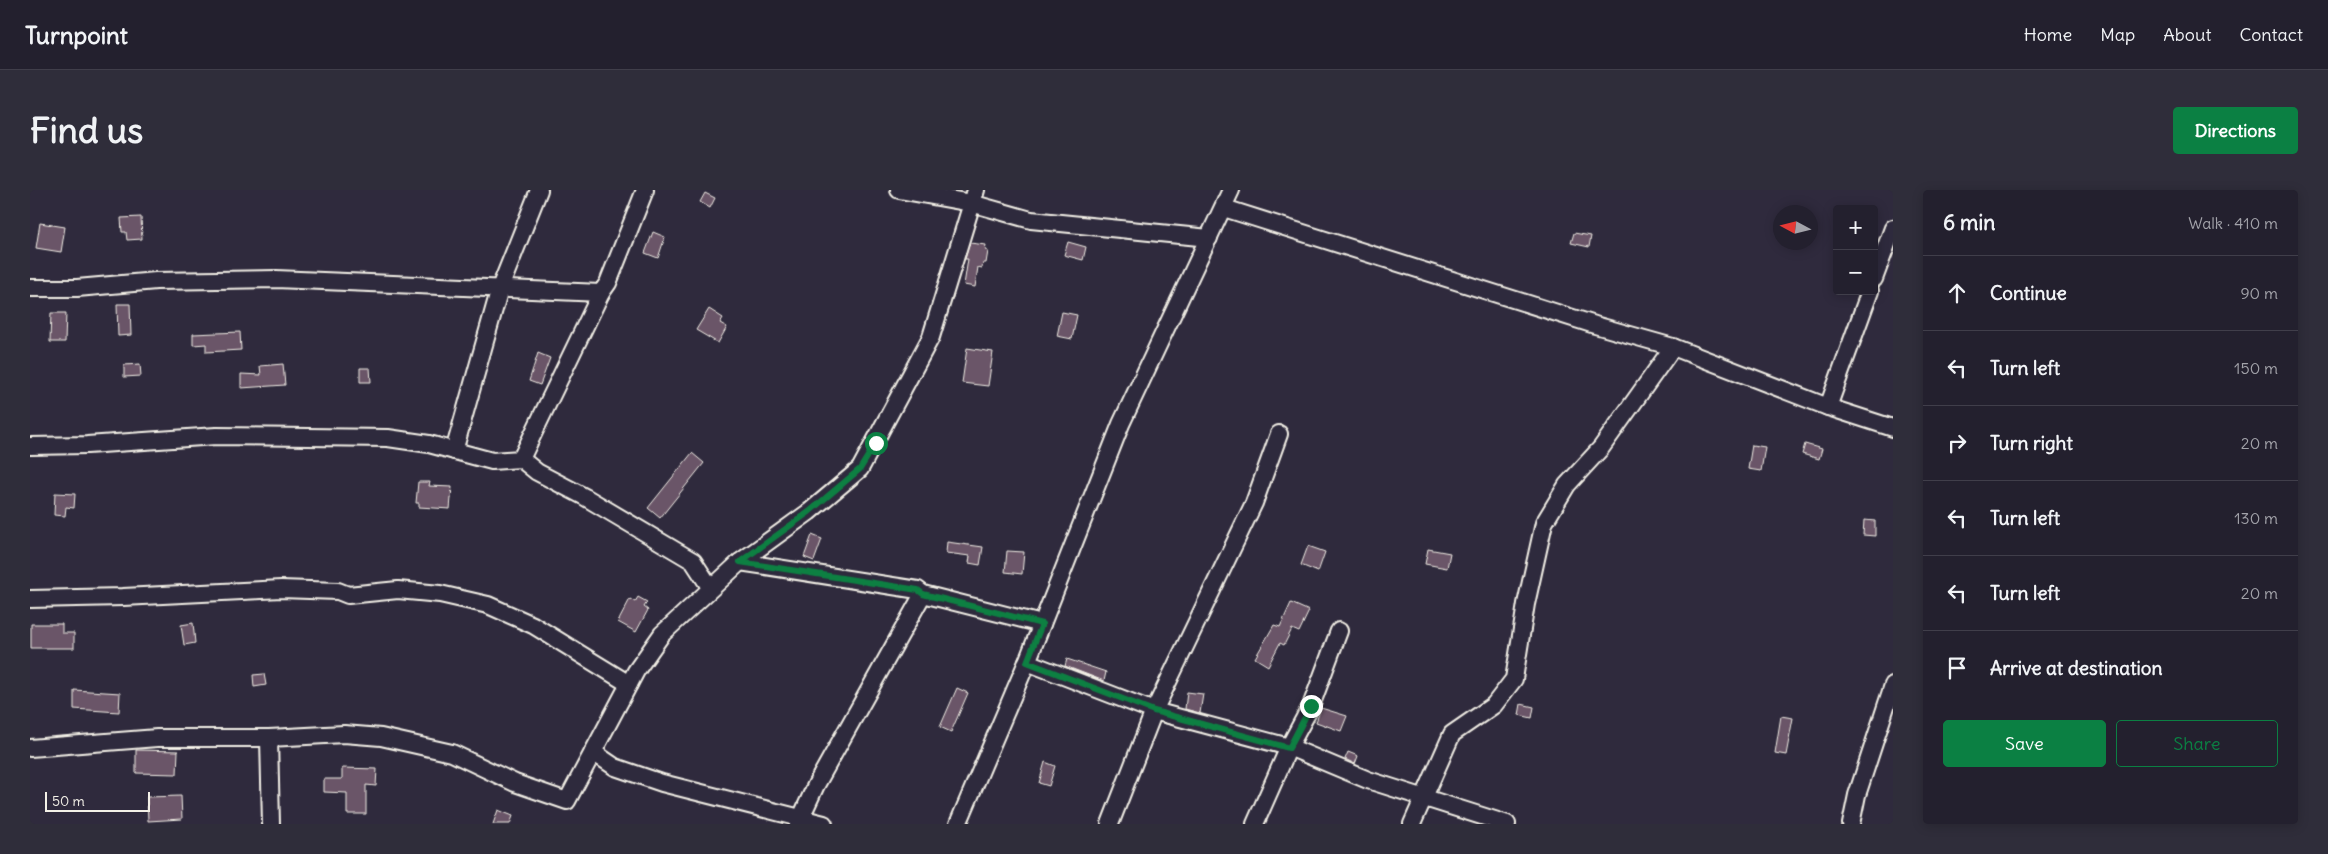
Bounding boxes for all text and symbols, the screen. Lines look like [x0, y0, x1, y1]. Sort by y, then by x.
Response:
text: Turnpoint [25, 20, 128, 50]
text: Home [2024, 23, 2072, 46]
text: Map [2100, 23, 2135, 46]
text: About [2163, 23, 2211, 46]
text: Contact [2239, 23, 2303, 46]
button: Directions [2173, 107, 2298, 154]
text: Find us [30, 108, 143, 152]
north arrow [1773, 205, 1818, 250]
map controls [1833, 205, 1878, 295]
button: + [1833, 205, 1878, 250]
text: 6 min [1943, 209, 1995, 236]
text: Walk · 410 m [2188, 213, 2278, 233]
button: − [1833, 250, 1878, 295]
icon: ahead [1943, 279, 1971, 307]
text: Continue [1990, 281, 2067, 305]
text: 90 m [2240, 283, 2278, 303]
icon: left [1943, 354, 1971, 382]
text: Turn left [1990, 356, 2060, 380]
text: 150 m [2234, 358, 2278, 378]
icon: right [1943, 429, 1971, 457]
text: Turn right [1990, 431, 2073, 455]
route start [865, 432, 888, 455]
text: 20 m [2241, 433, 2278, 453]
icon: left [1943, 504, 1971, 532]
text: Turn left [1990, 506, 2060, 530]
text: 130 m [2234, 508, 2278, 528]
icon: left [1943, 579, 1971, 607]
text: Turn left [1990, 581, 2060, 605]
text: 20 m [2241, 583, 2278, 603]
icon: arrive [1943, 654, 1971, 682]
text: Arrive at destination [1990, 656, 2163, 680]
route end [1300, 695, 1323, 718]
button: Save [1943, 720, 2106, 767]
button: Share [2116, 720, 2278, 767]
scale bar [45, 789, 150, 812]
text: 50 m [52, 792, 85, 810]

